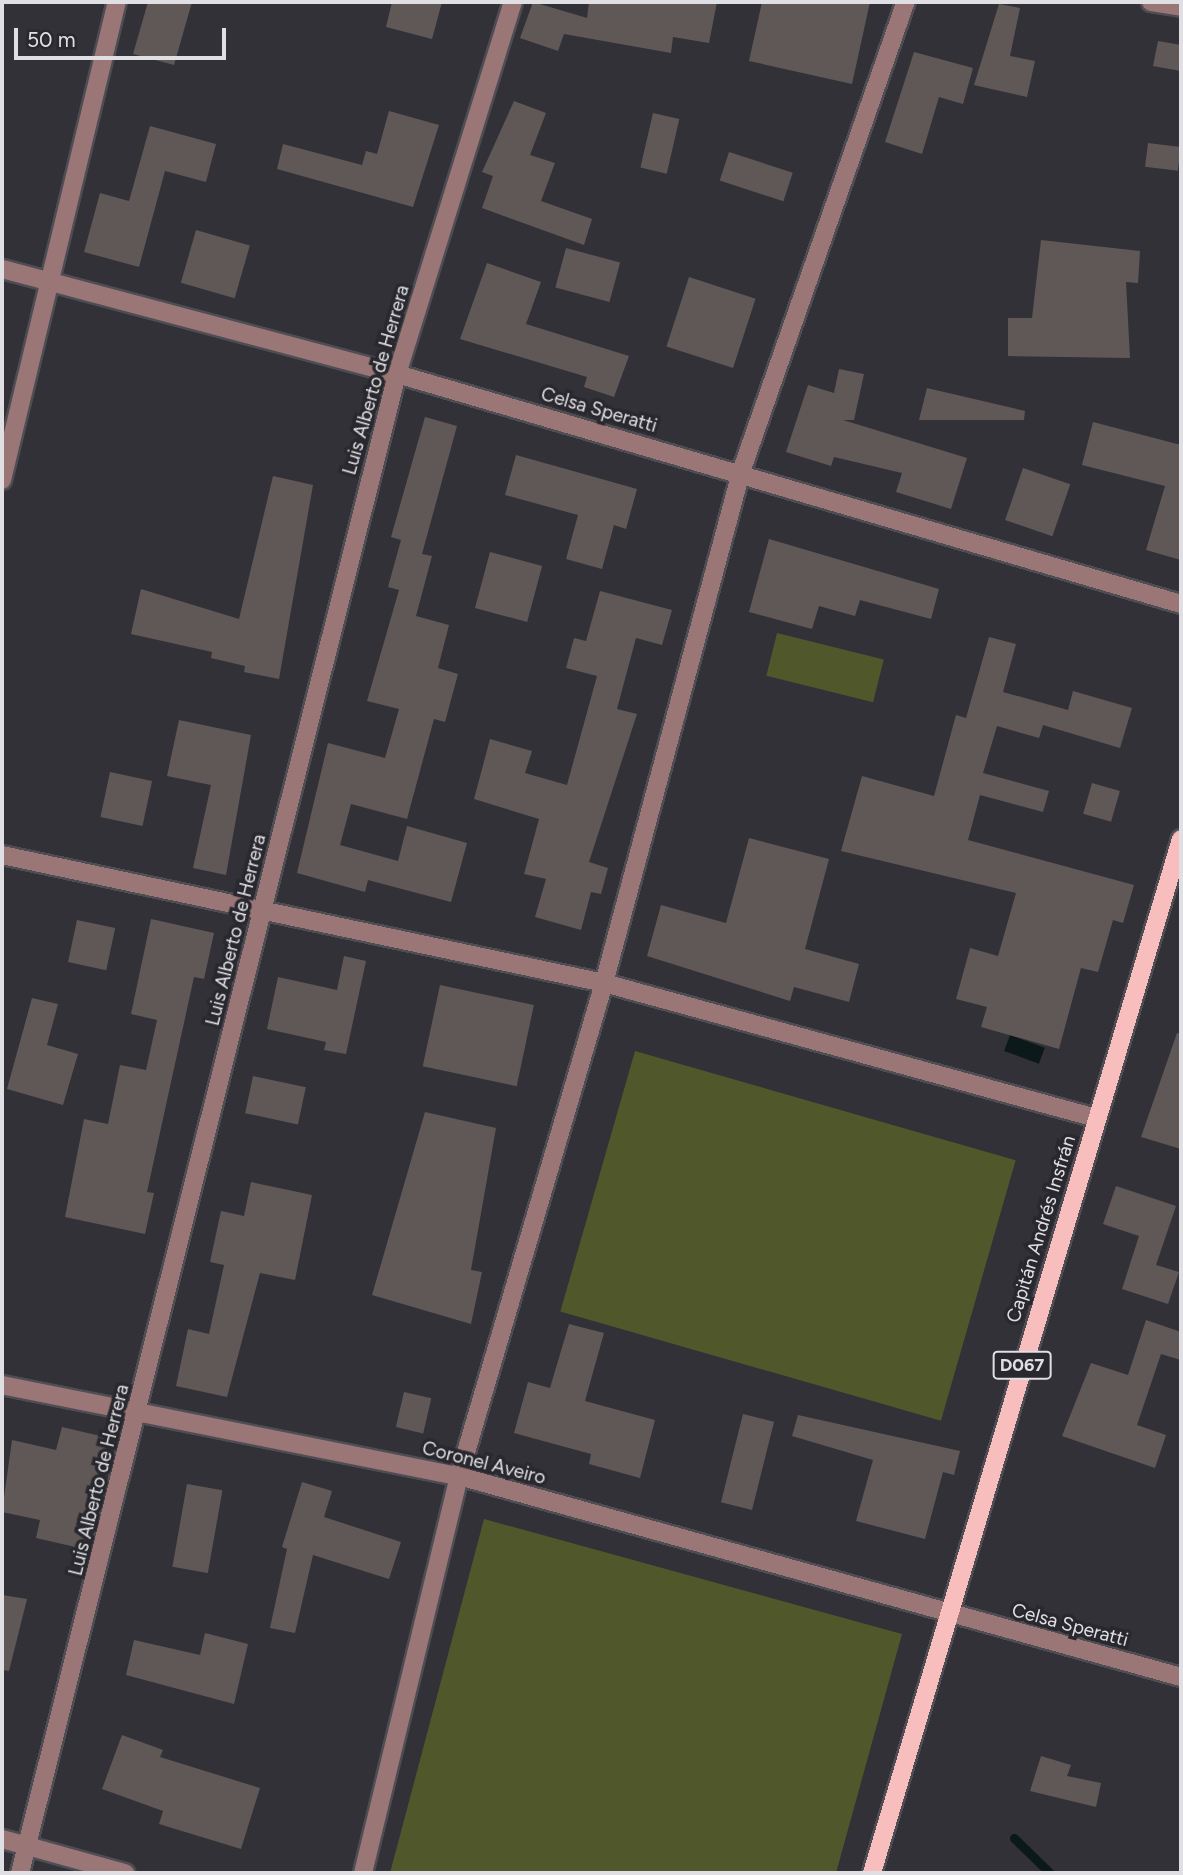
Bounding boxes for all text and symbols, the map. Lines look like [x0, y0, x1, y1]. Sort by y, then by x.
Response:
scale bar [18, 14, 229, 58]
text: 50 m [27, 27, 76, 52]
street label: Luis Alberto de Herrera [338, 282, 414, 478]
street label: Celsa Speratti [538, 383, 660, 437]
street label: Luis Alberto de Herrera [201, 832, 271, 1028]
street label: Capitán Andrés Insfrán [1002, 1133, 1080, 1325]
road number: D067 [992, 1350, 1052, 1380]
street label: Luis Alberto de Herrera [64, 1382, 134, 1578]
street label: Coronel Aveiro [420, 1437, 548, 1489]
street label: Celsa Speratti [1009, 1599, 1131, 1651]

